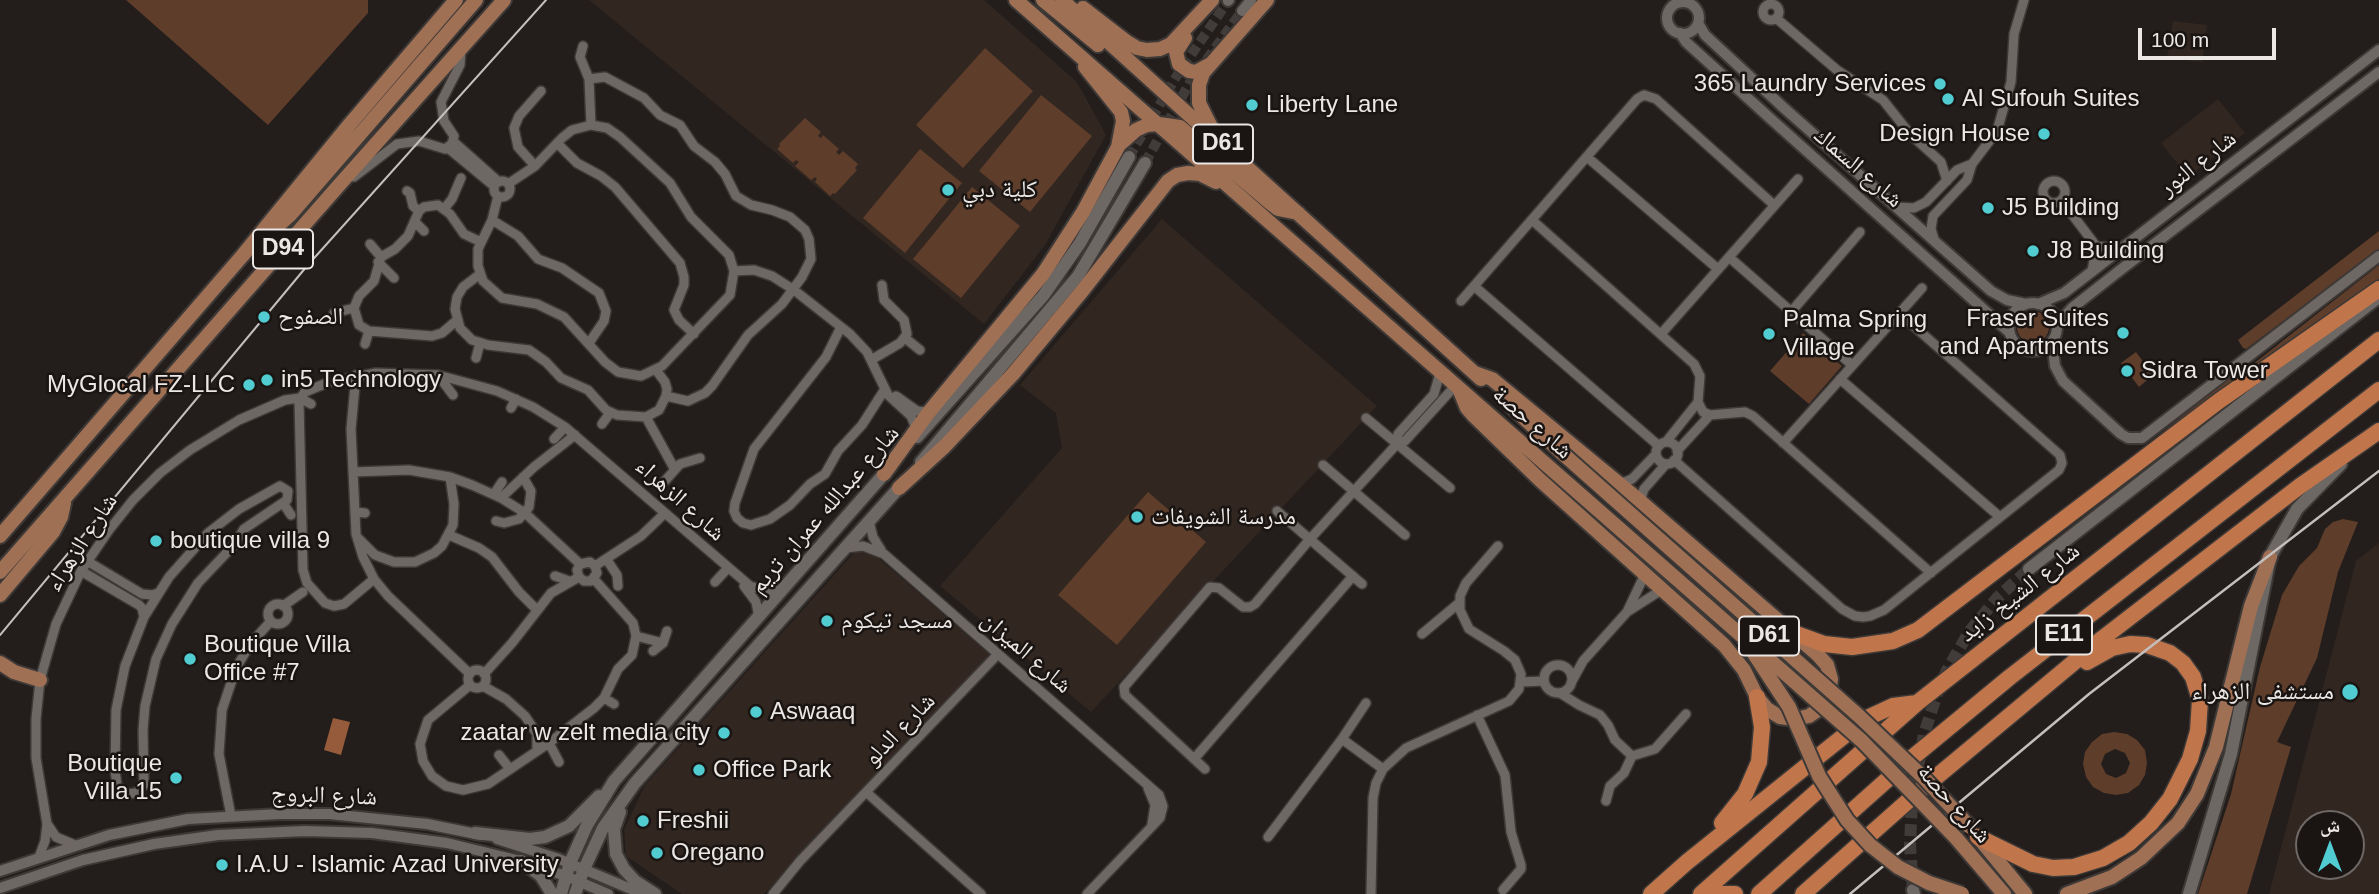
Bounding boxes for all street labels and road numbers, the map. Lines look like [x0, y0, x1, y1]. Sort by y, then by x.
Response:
street label: شارع السماك [1808, 122, 1908, 214]
road number: D61 [1193, 125, 1253, 164]
street label: شارع النور [2153, 125, 2243, 203]
road number: D94 [253, 230, 313, 268]
street label: شارع حصة [1486, 380, 1578, 466]
street label: شارع عبدالله عمران تريم [744, 420, 906, 600]
street label: شارع الزهراء [629, 452, 731, 548]
street label: شارع الزهراء [40, 489, 124, 597]
street label: شارع الشيخ زايد [1954, 537, 2086, 649]
street label: شارع الميزان [975, 606, 1077, 700]
road number: E11 [2036, 615, 2092, 654]
road number: D61 [1739, 616, 1799, 656]
street label: شارع الدلو [858, 687, 942, 773]
street label: شارع حصة [1911, 758, 1997, 850]
street label: شارع البروج [270, 780, 378, 812]

